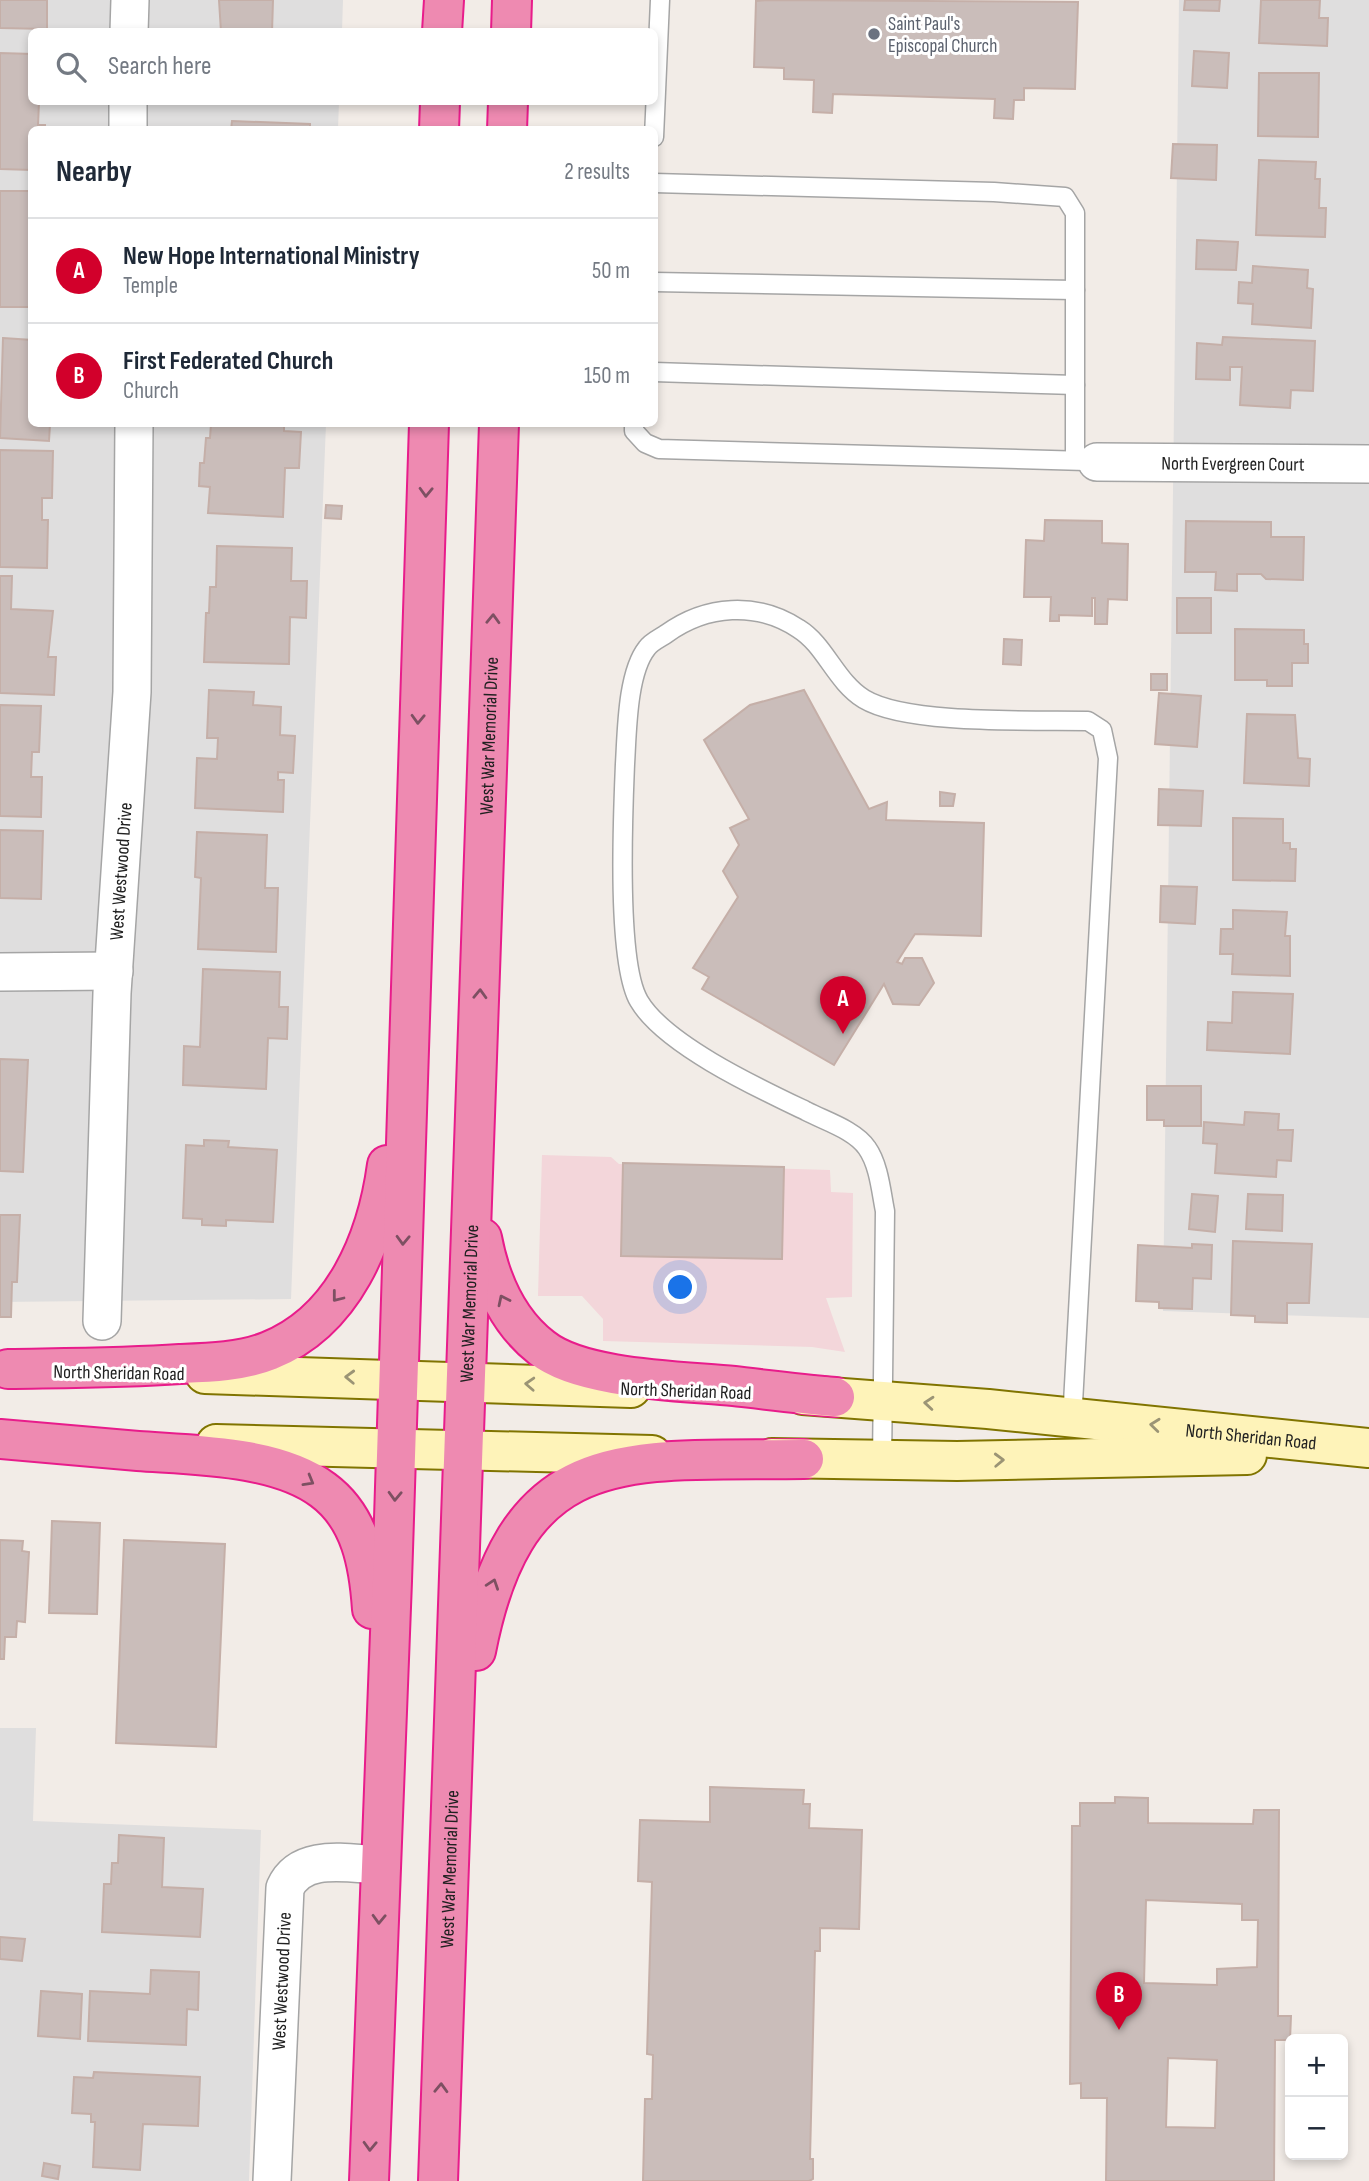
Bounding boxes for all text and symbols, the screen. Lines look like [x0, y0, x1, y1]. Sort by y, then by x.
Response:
place label: Saint Paul's Episcopal Church [888, 13, 997, 58]
marker: Saint Paul's Episcopal Church [866, 26, 882, 42]
search box [28, 28, 658, 105]
icon: search [52, 48, 90, 86]
text: Search here [108, 51, 211, 82]
text: Nearby [56, 154, 132, 190]
text: 2 results [564, 158, 630, 186]
text: New Hope International Ministry [123, 241, 419, 272]
text: A [74, 257, 84, 285]
text: 50 m [592, 257, 630, 285]
text: Temple [123, 272, 178, 300]
text: First Federated Church [123, 346, 333, 377]
text: B [74, 362, 84, 390]
text: 150 m [584, 362, 630, 390]
text: Church [123, 377, 179, 405]
street label: North Evergreen Court [1161, 452, 1305, 477]
one-way arrow [419, 486, 434, 497]
one-way arrow [486, 613, 501, 624]
street label: West War Memorial Drive [475, 656, 504, 815]
one-way arrow [410, 714, 425, 725]
street label: West Westwood Drive [106, 802, 138, 941]
pin: A [820, 976, 866, 1034]
one-way arrow [472, 988, 487, 999]
street label: West War Memorial Drive [456, 1224, 484, 1383]
one-way arrow [395, 1236, 411, 1246]
your location [663, 1270, 697, 1304]
one-way arrow [333, 1290, 346, 1302]
one-way arrow [497, 1295, 511, 1307]
street label: North Sheridan Road [53, 1361, 185, 1386]
one-way arrow [344, 1370, 355, 1385]
one-way arrow [524, 1376, 535, 1391]
street label: North Sheridan Road [620, 1378, 752, 1405]
one-way arrow [923, 1396, 934, 1411]
one-way arrow [1149, 1418, 1160, 1433]
street label: North Sheridan Road [1184, 1419, 1317, 1456]
one-way arrow [994, 1452, 1005, 1468]
one-way arrow [301, 1473, 314, 1486]
one-way arrow [387, 1491, 403, 1501]
one-way arrow [485, 1578, 499, 1590]
street label: West War Memorial Drive [436, 1790, 465, 1949]
street label: West Westwood Drive [268, 1912, 297, 2051]
one-way arrow [372, 1914, 387, 1925]
pin: B [1096, 1972, 1142, 2030]
map controls [1285, 2034, 1348, 2160]
button: + [1285, 2034, 1348, 2097]
one-way arrow [434, 2083, 449, 2094]
button: − [1285, 2097, 1348, 2160]
one-way arrow [363, 2141, 378, 2152]

